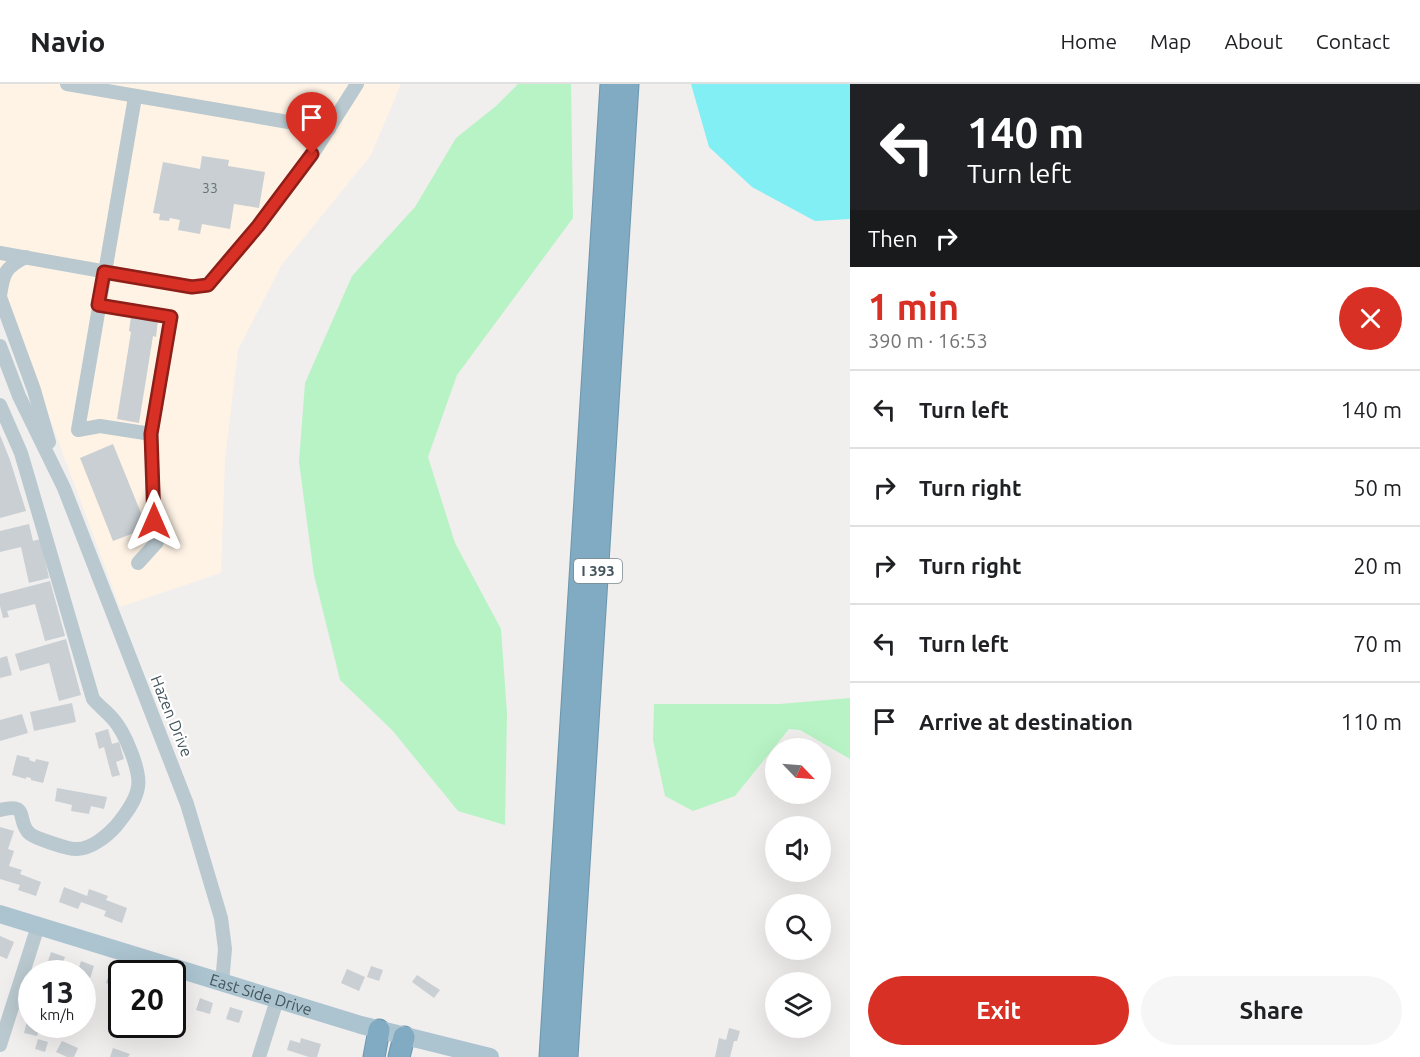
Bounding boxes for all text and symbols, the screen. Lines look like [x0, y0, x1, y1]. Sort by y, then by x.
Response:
text: Navio [30, 26, 105, 57]
text: Home [1060, 29, 1117, 53]
text: Map [1150, 29, 1191, 53]
text: About [1224, 29, 1283, 53]
text: Contact [1316, 29, 1390, 53]
pin [286, 92, 337, 154]
icon: arrive [295, 101, 328, 134]
icon: left [868, 108, 946, 186]
text: 140 m [967, 109, 1084, 156]
text: Turn left [967, 158, 1071, 188]
house number: 33 [202, 180, 218, 196]
icon: right [930, 222, 963, 255]
text: Then [868, 226, 918, 251]
text: 1 min [868, 286, 959, 327]
button: close [1339, 287, 1402, 350]
text: 390 m · 16:53 [868, 329, 988, 352]
icon: left [868, 393, 901, 426]
text: Turn left [919, 397, 1009, 422]
text: 140 m [1341, 397, 1402, 422]
icon: right [868, 471, 901, 504]
text: Turn right [919, 475, 1021, 500]
text: 50 m [1353, 475, 1402, 500]
position arrow [122, 489, 186, 553]
icon: right [868, 549, 901, 582]
text: Turn right [919, 553, 1021, 578]
text: 20 m [1353, 553, 1402, 578]
road number: I 393 [574, 559, 622, 583]
icon: left [868, 627, 901, 660]
text: Turn left [919, 631, 1009, 656]
text: 70 m [1353, 631, 1402, 656]
street label: Hazen Drive [148, 673, 196, 759]
icon: arrive [868, 705, 901, 738]
text: Arrive at destination [919, 709, 1133, 734]
text: 110 m [1341, 709, 1402, 734]
north arrow [765, 738, 831, 804]
map controls [765, 738, 831, 1038]
button: sound [765, 816, 831, 882]
button: search [765, 894, 831, 960]
speed limit sign: 20 [108, 960, 186, 1038]
street label: East Side Drive [208, 970, 314, 1018]
button: layers [765, 972, 831, 1038]
text: 13 [40, 975, 74, 1009]
button: Exit [868, 976, 1129, 1045]
button: Share [1141, 976, 1402, 1045]
text: km/h [40, 1006, 74, 1023]

